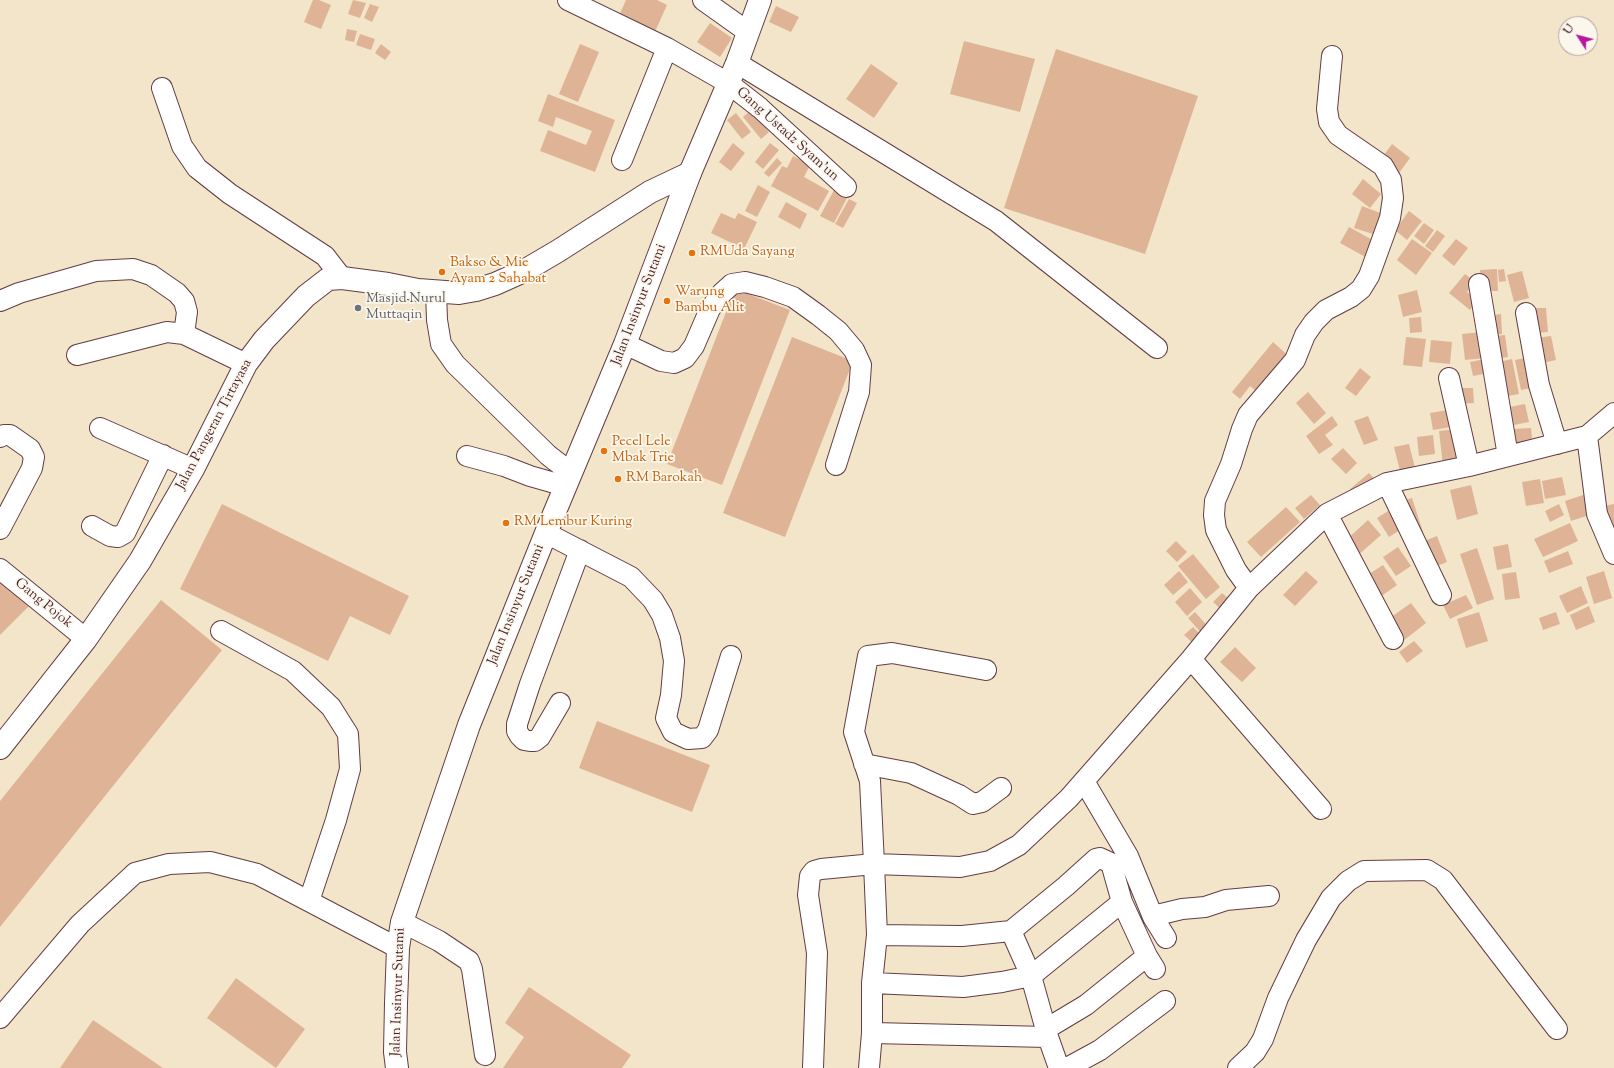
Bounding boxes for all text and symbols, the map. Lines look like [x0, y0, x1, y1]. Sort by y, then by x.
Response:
north arrow [1558, 16, 1598, 56]
text: U [1560, 21, 1578, 38]
street label: Gang Ustadz Syam'un [732, 84, 842, 186]
street label: Jalan Insinyur Sutami [609, 242, 671, 368]
place label: RMUda Sayang [700, 245, 794, 261]
marker: RMUda Sayang [687, 248, 697, 258]
place label: Bakso & Mie Ayam 2 Sahabat [450, 256, 546, 288]
marker: Bakso & Mie Ayam 2 Sahabat [437, 267, 447, 277]
place label: Warung Bambu Alit [675, 285, 744, 318]
place label: Masjid Nurul Muttaqin [366, 292, 446, 324]
marker: Warung Bambu Alit [662, 296, 672, 306]
marker: Masjid Nurul Muttaqin [353, 303, 363, 313]
street label: Jalan Pangeran Tirtayasa [173, 357, 257, 493]
place label: Pecel Lele Mbak Trie [612, 435, 674, 468]
marker: Pecel Lele Mbak Trie [599, 446, 609, 456]
place label: RM Barokah [626, 471, 702, 487]
marker: RM Barokah [613, 474, 623, 484]
place label: RM Lembur Kuring [514, 515, 632, 531]
marker: RM Lembur Kuring [501, 518, 511, 528]
street label: Jalan Insinyur Sutami [485, 542, 549, 668]
street label: Gang Pojok [11, 576, 75, 632]
street label: Jalan Insinyur Sutami [388, 927, 410, 1057]

